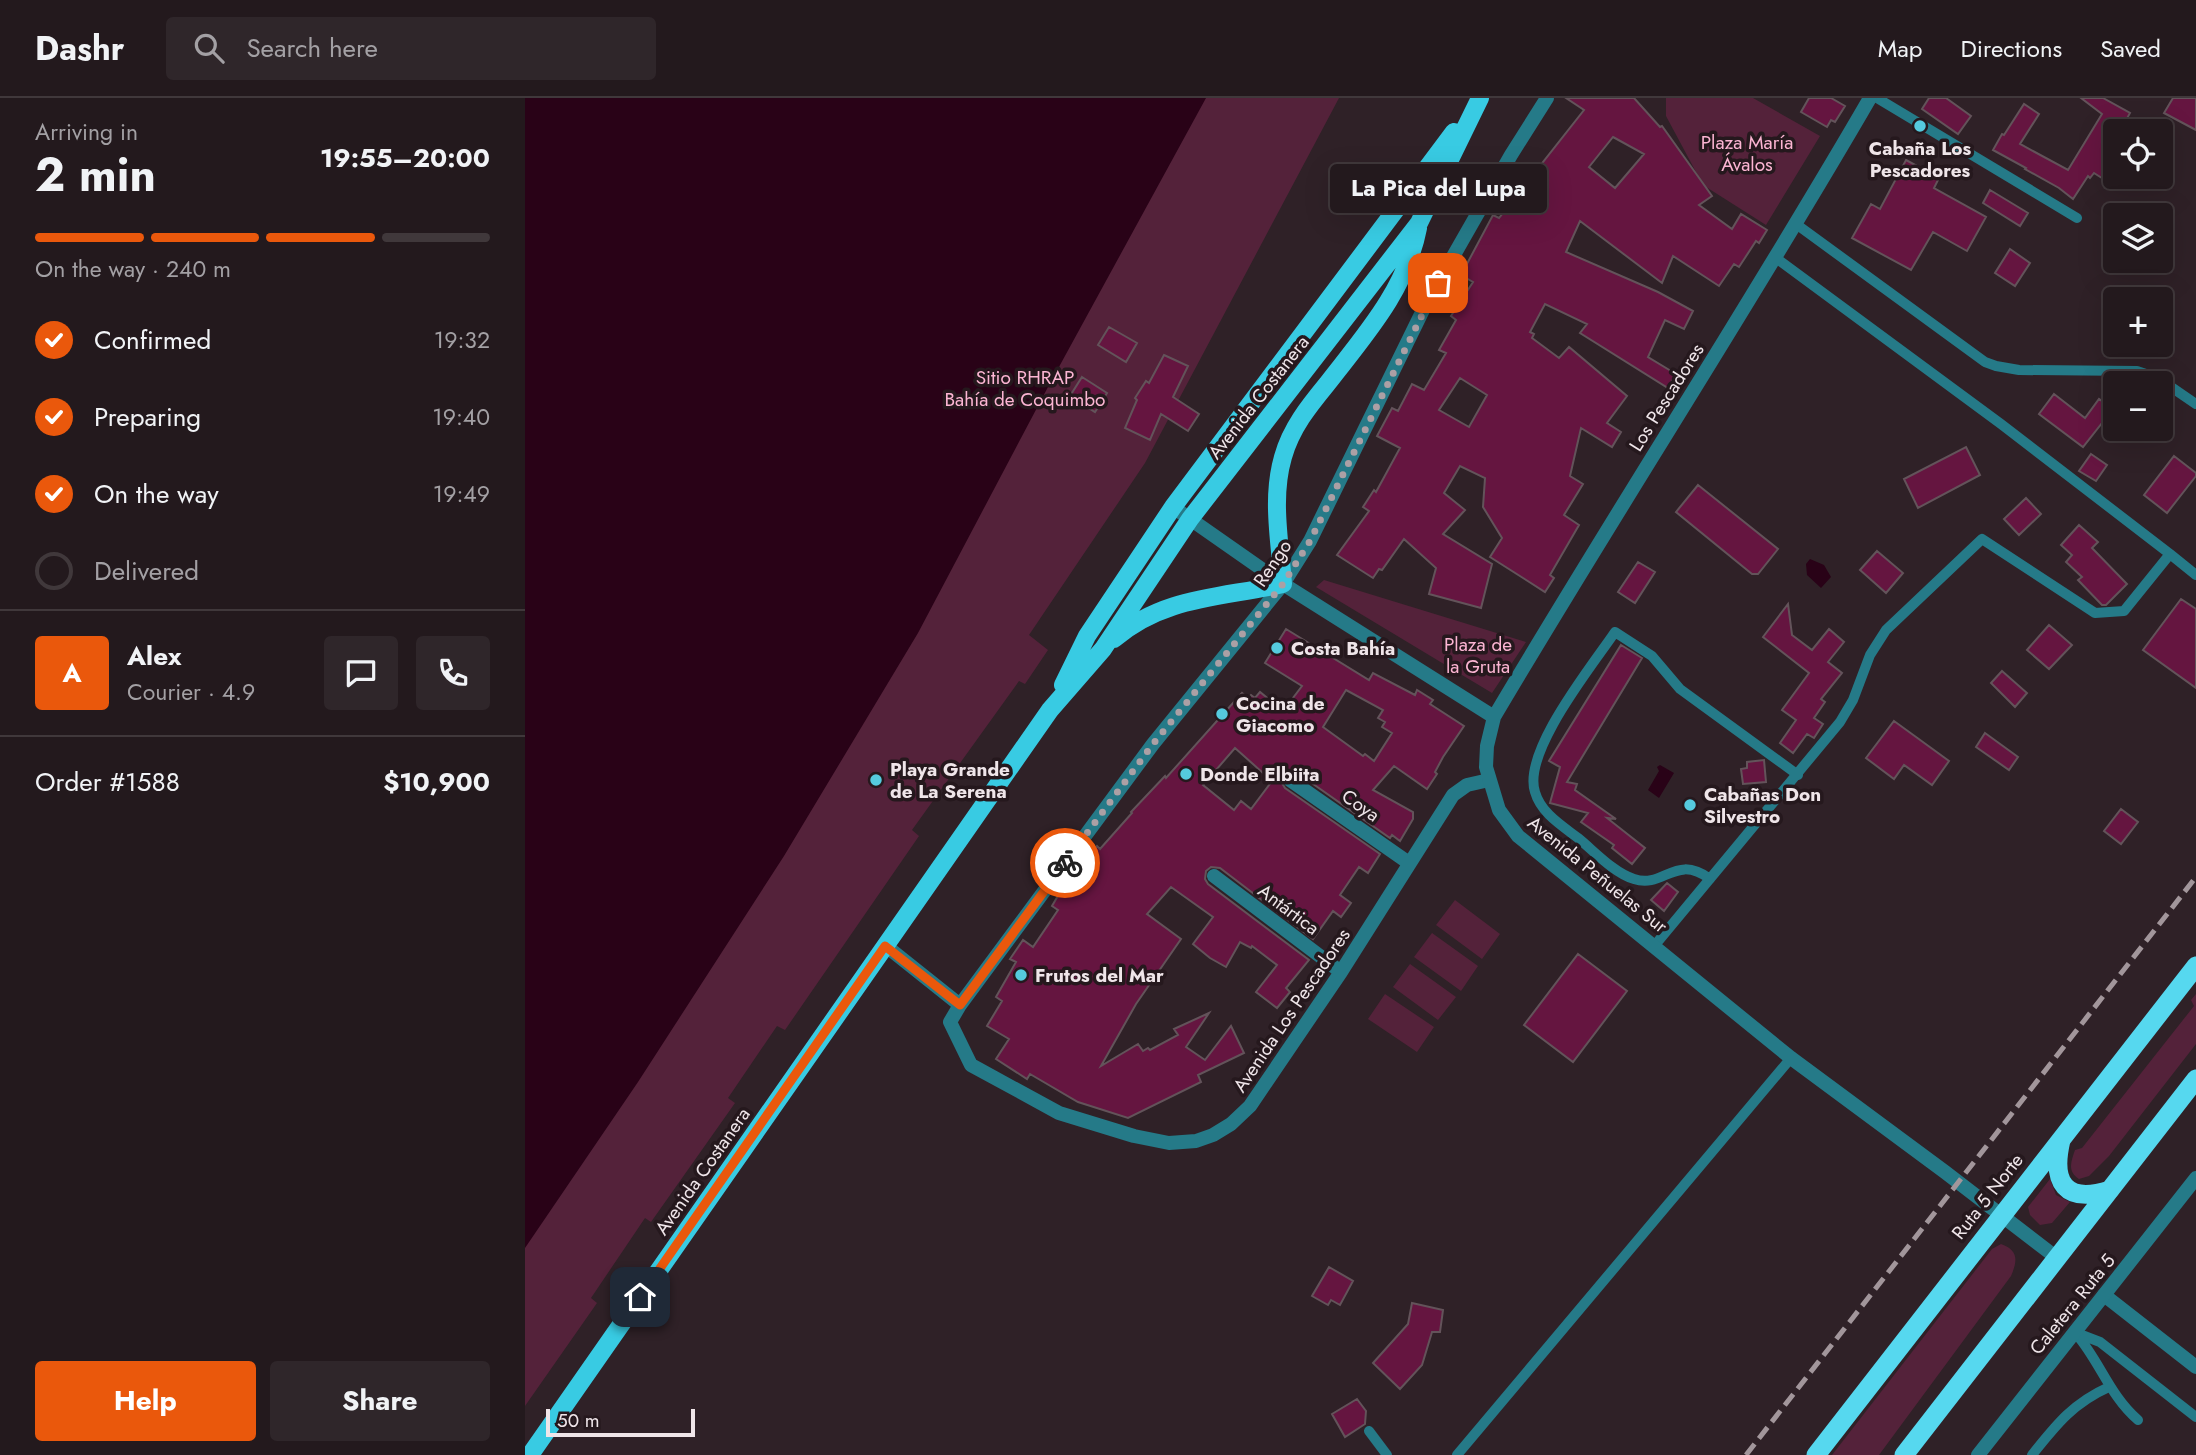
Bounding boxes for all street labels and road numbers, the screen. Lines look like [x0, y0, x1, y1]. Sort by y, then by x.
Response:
street label: Avenida Costanera [1202, 330, 1315, 465]
street label: Los Pescadores [1622, 338, 1711, 456]
street label: Rengo [1247, 534, 1298, 592]
street label: Coya [1336, 783, 1385, 828]
street label: Avenida Peñuelas Sur [1522, 809, 1674, 940]
street label: Antártica [1252, 877, 1325, 941]
street label: Avenida Los Pescadores [1226, 923, 1357, 1098]
street label: Avenida Costanera [648, 1102, 757, 1241]
street label: Ruta 5 Norte [1945, 1147, 2030, 1245]
street label: Caletera Ruta 5 [2023, 1248, 2122, 1361]

